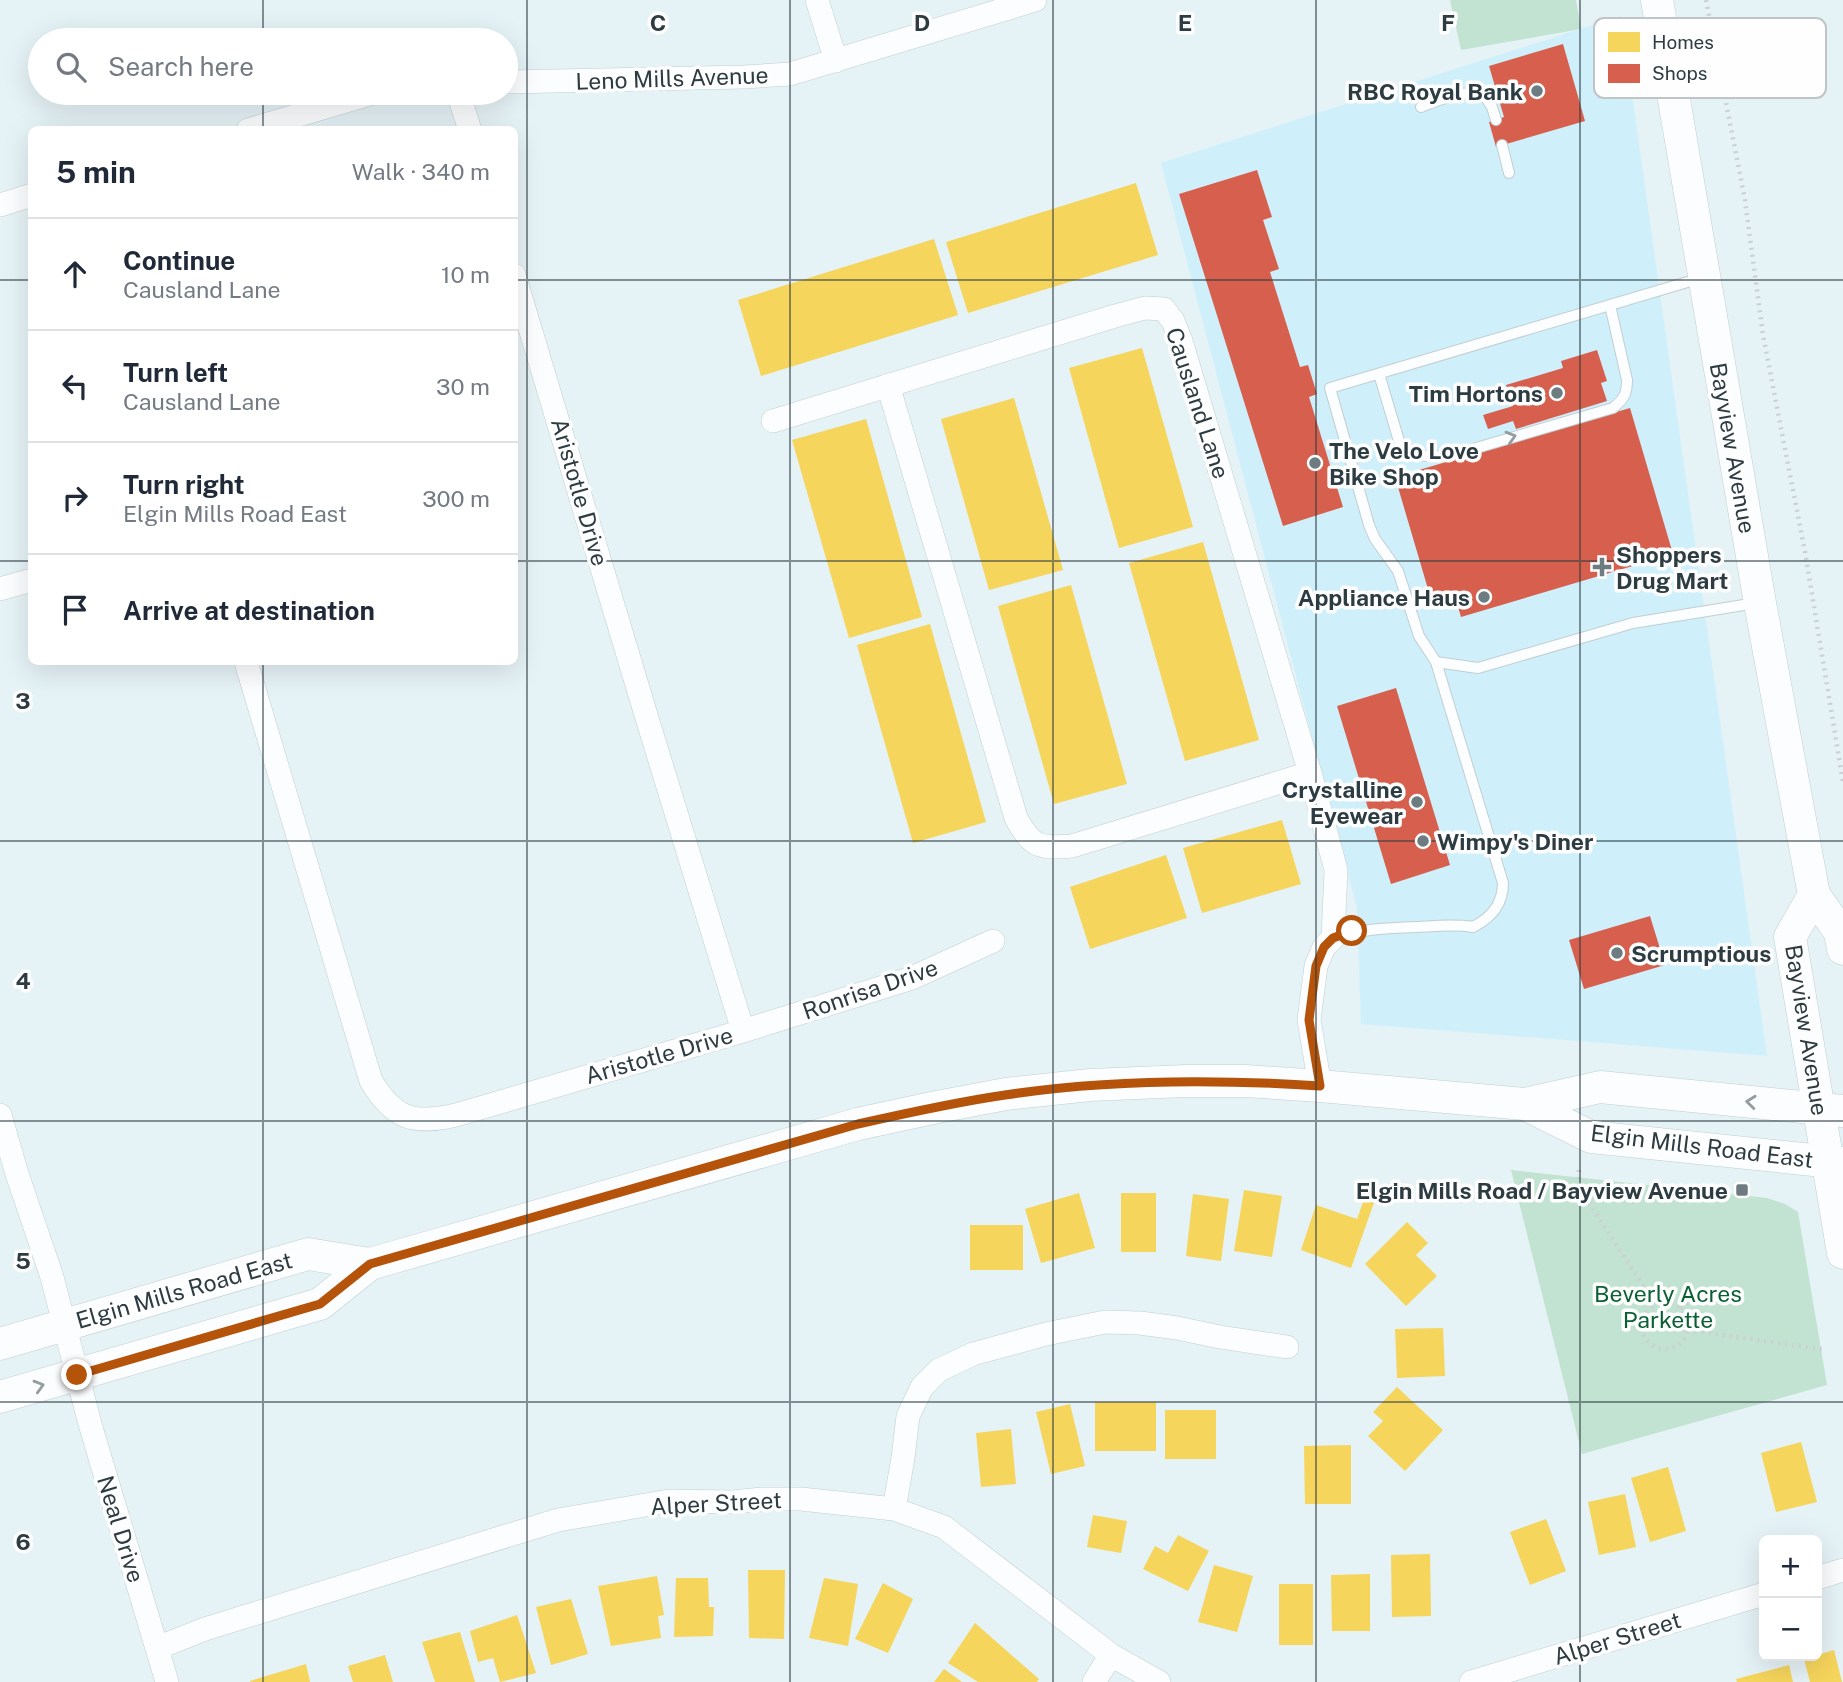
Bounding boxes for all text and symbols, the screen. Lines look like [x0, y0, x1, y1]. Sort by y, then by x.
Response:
text: C [650, 9, 666, 36]
text: D [914, 9, 930, 36]
text: E [1178, 9, 1192, 36]
text: F [1441, 9, 1455, 36]
legend [1594, 18, 1826, 98]
search box [28, 28, 518, 105]
text: Homes [1652, 31, 1714, 53]
icon: search [52, 48, 90, 86]
text: Search here [108, 51, 254, 82]
street label: Leno Mills Avenue [575, 61, 769, 95]
text: Shops [1652, 62, 1707, 84]
place label: RBC Royal Bank [1347, 78, 1523, 105]
marker: RBC Royal Bank [1529, 83, 1545, 99]
text: 5 min [56, 154, 136, 190]
text: Walk · 340 m [352, 158, 490, 185]
text: Continue [123, 245, 235, 276]
icon: ahead [56, 255, 94, 293]
text: 10 m [441, 261, 490, 288]
text: Causland Lane [123, 276, 280, 303]
street label: Causland Lane [1161, 324, 1235, 482]
text: Turn left [123, 357, 228, 388]
street label: Bayview Avenue [1705, 361, 1761, 535]
icon: left [56, 367, 94, 405]
text: 30 m [436, 373, 490, 400]
place label: Tim Hortons [1409, 380, 1543, 407]
marker: Tim Hortons [1549, 385, 1565, 401]
text: Causland Lane [123, 388, 280, 415]
street label: Aristotle Drive [546, 415, 614, 569]
one-way arrow [1505, 431, 1517, 446]
place label: The Velo Love Bike Shop [1329, 437, 1479, 490]
marker: The Velo Love Bike Shop [1307, 455, 1323, 471]
text: Turn right [123, 469, 245, 500]
icon: right [56, 479, 94, 517]
text: 300 m [422, 485, 490, 512]
text: Elgin Mills Road East [123, 500, 347, 527]
place label: Shoppers Drug Mart [1616, 541, 1728, 594]
marker: Shoppers Drug Mart [1594, 559, 1610, 575]
place label: Appliance Haus [1298, 584, 1470, 611]
marker: Appliance Haus [1476, 589, 1492, 605]
icon: arrive [56, 591, 94, 629]
text: Arrive at destination [123, 595, 375, 626]
text: 3 [15, 687, 31, 714]
place label: Crystalline Eyewear [1282, 776, 1403, 829]
marker: Crystalline Eyewear [1409, 794, 1425, 810]
place label: Wimpy's Diner [1437, 828, 1594, 855]
marker: Wimpy's Diner [1415, 833, 1431, 849]
route start [1336, 915, 1367, 946]
place label: Scrumptious [1631, 940, 1771, 967]
street label: Bayview Avenue [1780, 942, 1834, 1118]
marker: Scrumptious [1609, 945, 1625, 961]
street label: Ronrisa Drive [799, 953, 941, 1025]
text: 4 [15, 967, 31, 994]
street label: Aristotle Drive [582, 1021, 736, 1089]
one-way arrow [1745, 1094, 1757, 1109]
street label: Elgin Mills Road East [1589, 1119, 1815, 1173]
place label: Elgin Mills Road / Bayview Avenue [1356, 1177, 1728, 1204]
marker: Elgin Mills Road / Bayview Avenue [1734, 1182, 1750, 1198]
street label: Elgin Mills Road East [73, 1246, 295, 1334]
text: 5 [15, 1247, 31, 1274]
park label: Beverly Acres Parkette [1594, 1280, 1742, 1333]
route end [61, 1359, 92, 1390]
one-way arrow [32, 1380, 44, 1394]
street label: Neal Drive [92, 1472, 150, 1586]
street label: Alper Street [650, 1486, 782, 1520]
text: 6 [15, 1528, 31, 1555]
map controls [1759, 1535, 1822, 1661]
button: + [1759, 1535, 1822, 1598]
button: − [1759, 1598, 1822, 1661]
street label: Alper Street [1550, 1606, 1684, 1670]

